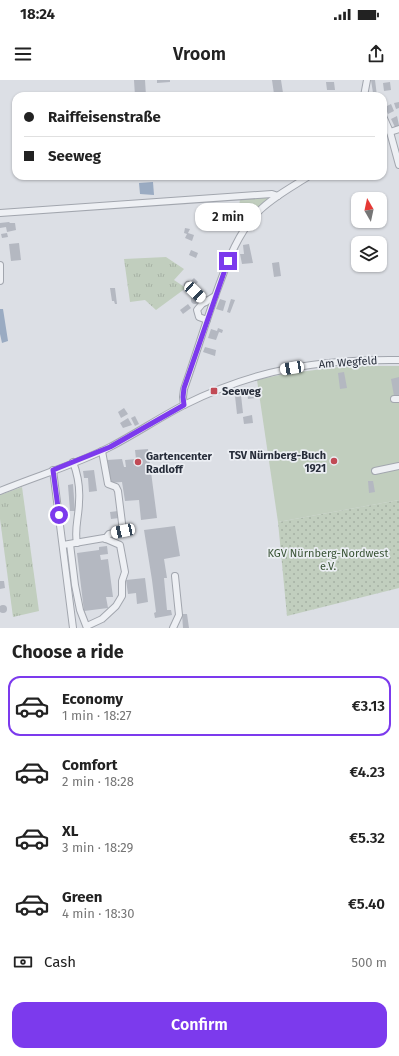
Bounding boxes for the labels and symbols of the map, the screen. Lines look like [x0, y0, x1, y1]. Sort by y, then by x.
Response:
north arrow [351, 192, 387, 228]
callout: 2 min [195, 203, 261, 231]
route end [219, 252, 237, 270]
car [182, 279, 208, 305]
street label: Am Wegfeld [318, 354, 378, 371]
car [279, 360, 305, 376]
place label: Seeweg [222, 385, 262, 398]
marker: Seeweg [209, 386, 219, 396]
place label: TSV Nürnberg-Buch 1921 [229, 449, 326, 475]
place label: Gartencenter Radloff [146, 450, 213, 476]
marker: TSV Nürnberg-Buch 1921 [329, 456, 339, 466]
marker: Gartencenter Radloff [133, 457, 143, 467]
route start [50, 506, 68, 524]
car [110, 523, 136, 539]
park label: KGV Nürnberg-Nordwest e.V. [268, 547, 389, 573]

